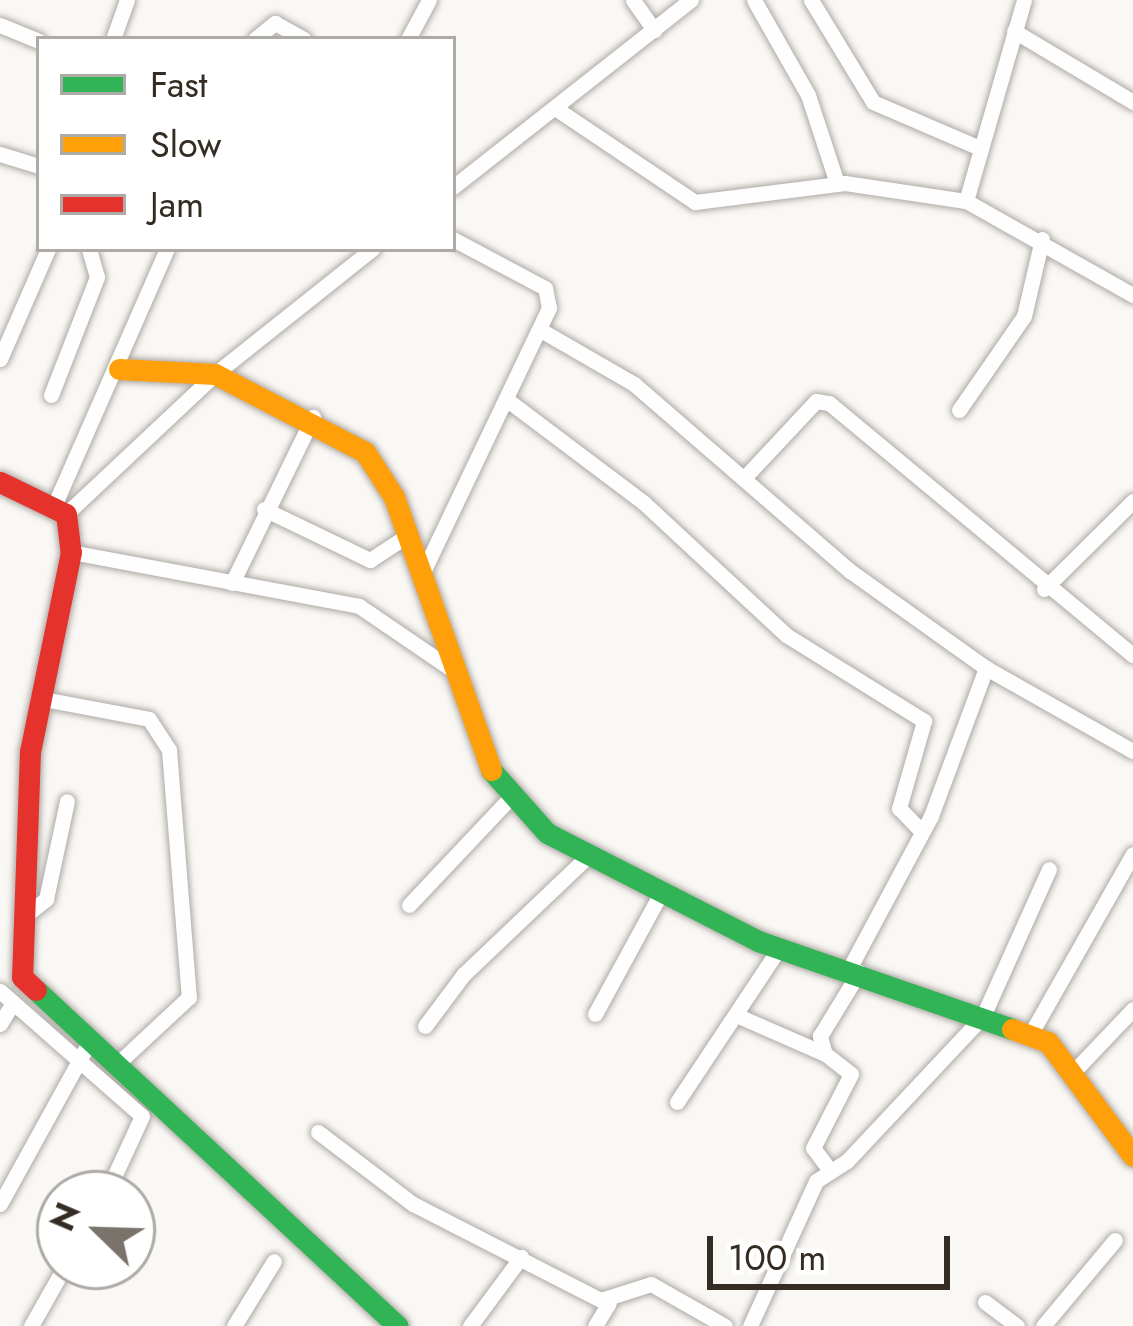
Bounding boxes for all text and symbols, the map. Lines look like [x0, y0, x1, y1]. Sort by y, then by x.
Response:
legend [36, 36, 456, 252]
text: Fast [150, 58, 207, 110]
text: Slow [150, 118, 222, 170]
text: Jam [150, 178, 204, 230]
north arrow [36, 1170, 156, 1290]
text: N [38, 1196, 92, 1238]
scale bar [713, 1212, 956, 1286]
text: 100 m [728, 1231, 826, 1283]

